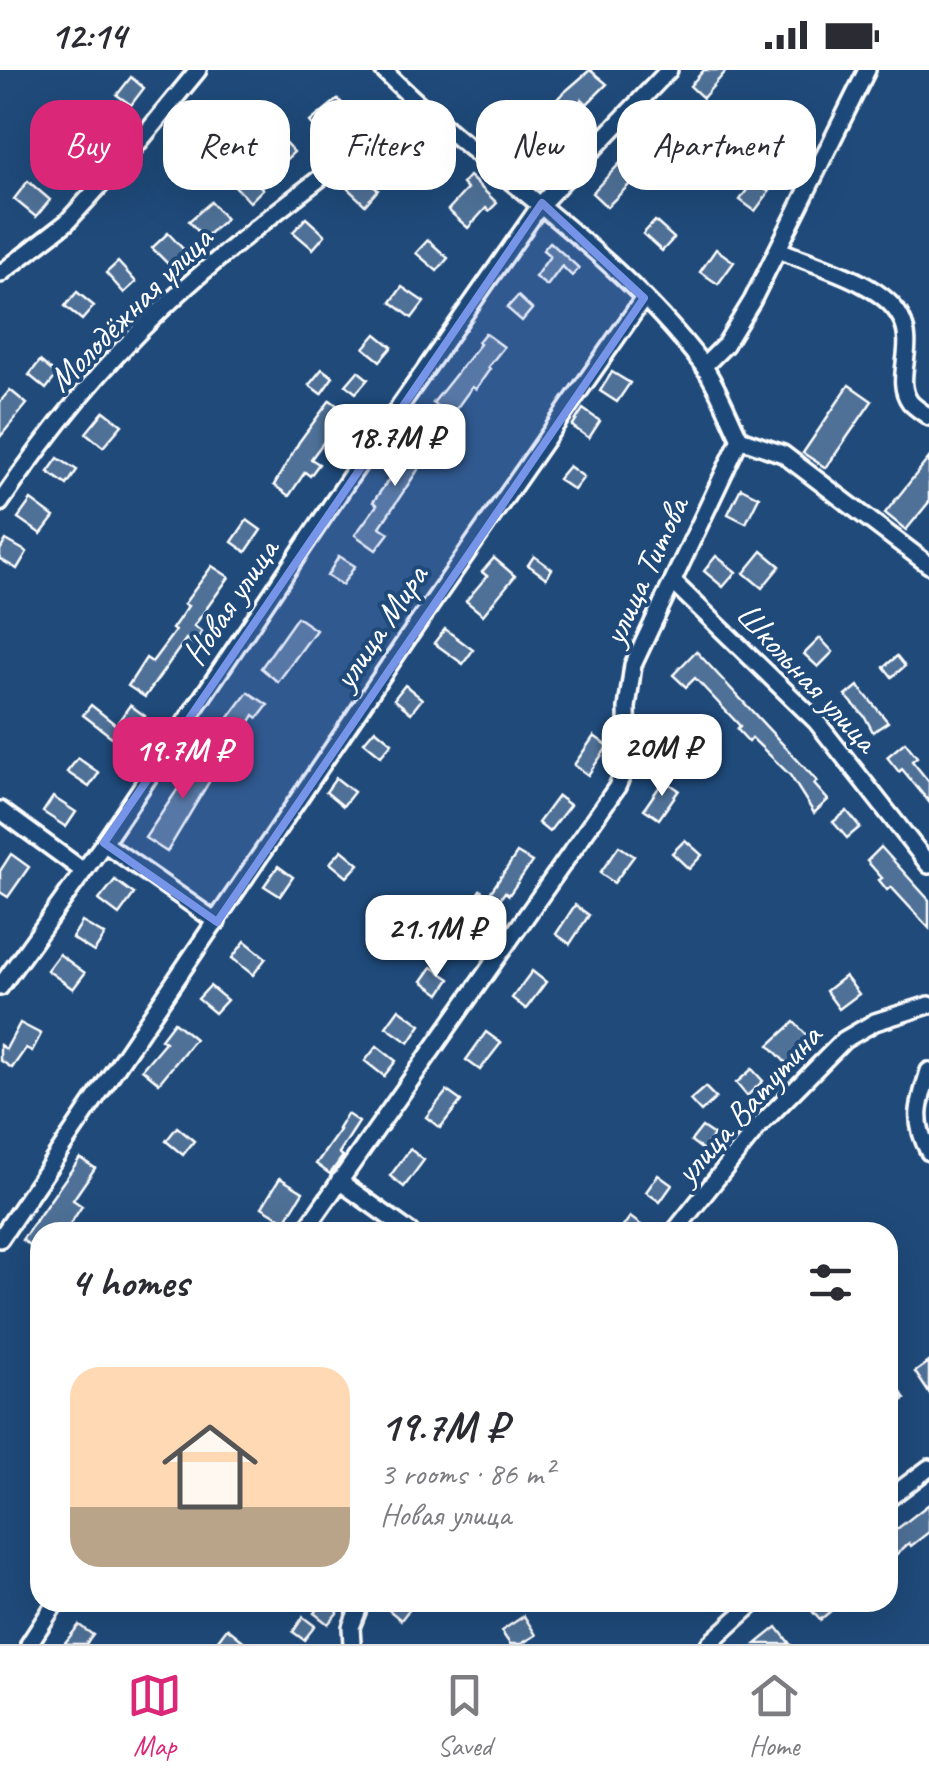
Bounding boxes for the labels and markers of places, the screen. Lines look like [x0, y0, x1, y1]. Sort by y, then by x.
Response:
pin: 18.7M ₽ [303, 404, 487, 489]
pin: 20M ₽ [592, 714, 732, 799]
pin: 19.7M ₽ [91, 717, 275, 802]
pin: 21.1M ₽ [344, 895, 528, 980]

